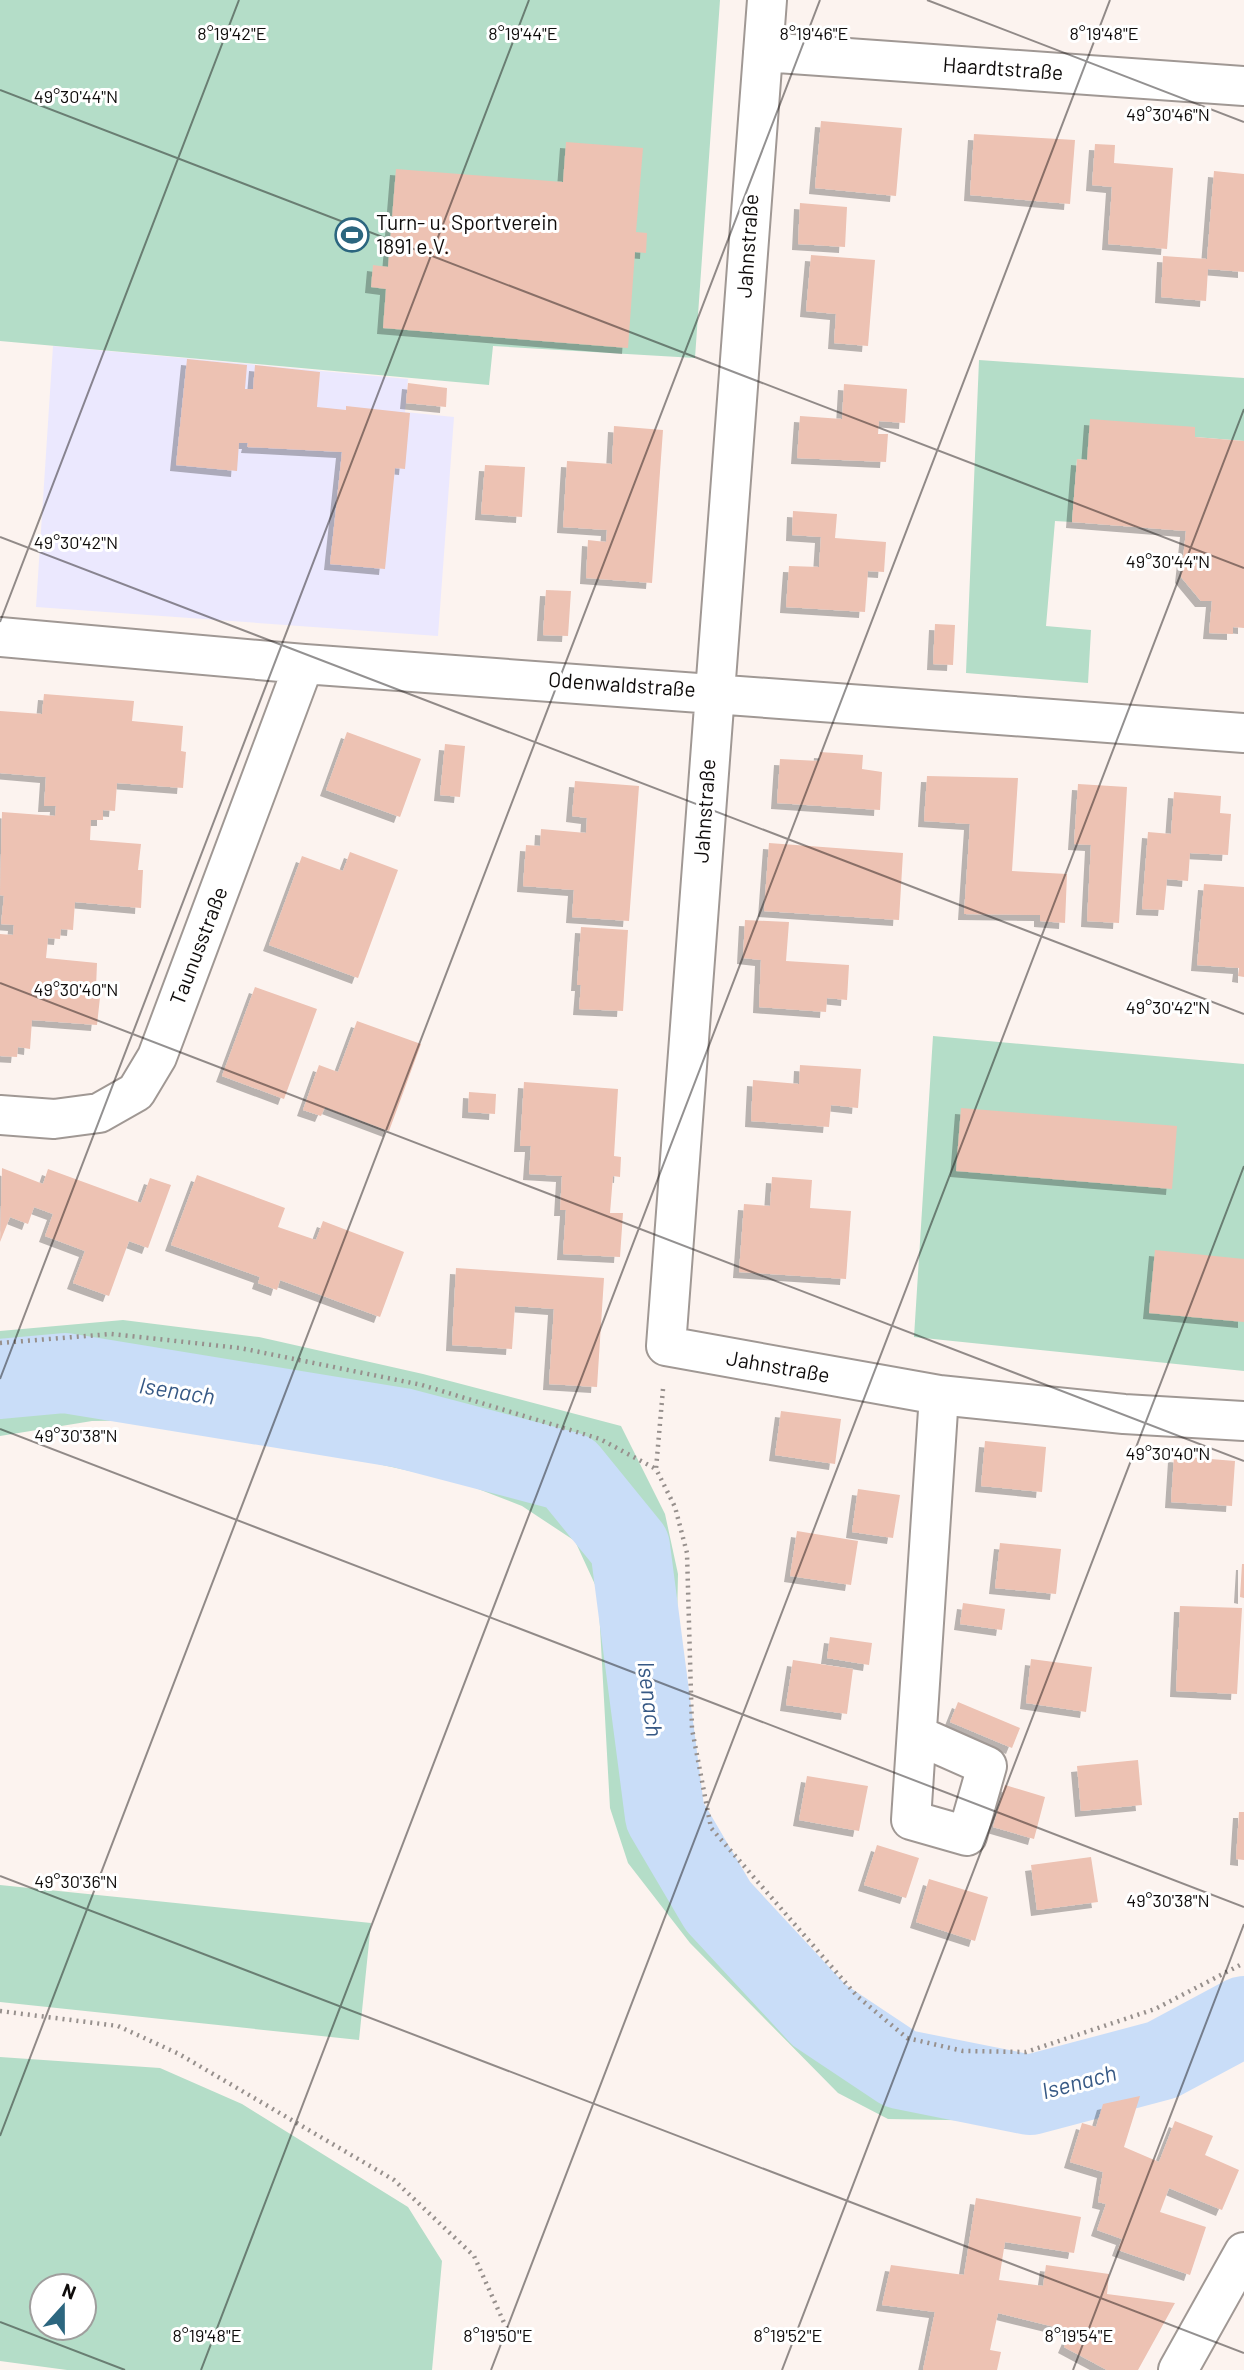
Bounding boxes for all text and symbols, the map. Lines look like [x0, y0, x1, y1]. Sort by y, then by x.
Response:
text: 8°19'42"E [197, 22, 267, 44]
text: 8°19'44"E [488, 22, 558, 44]
text: 8°19'46"E [780, 22, 848, 44]
text: 8°19'48"E [1069, 22, 1139, 44]
street label: Haardtstraße [942, 51, 1064, 84]
text: 49°30'44"N [34, 85, 118, 107]
text: 49°30'46"N [1126, 103, 1210, 125]
street label: Jahnstraße [730, 193, 763, 299]
place label: Turn- u. Sportverein 1891 e.V. [376, 209, 558, 258]
sports icon: Turn- u. Sportverein 1891 e.V. [333, 216, 371, 254]
text: 49°30'42"N [34, 531, 118, 553]
text: 49°30'44"N [1126, 550, 1210, 572]
street label: Odenwaldstraße [548, 666, 697, 701]
street label: Jahnstraße [687, 758, 720, 864]
street label: Taunusstraße [164, 883, 232, 1008]
text: 49°30'40"N [34, 978, 118, 1000]
text: 49°30'42"N [1126, 996, 1210, 1018]
street label: Jahnstraße [725, 1344, 832, 1387]
water label: Isenach [137, 1370, 217, 1410]
text: 49°30'38"N [34, 1424, 118, 1446]
text: 49°30'40"N [1126, 1442, 1210, 1464]
water label: Isenach [632, 1659, 670, 1738]
text: 49°30'36"N [34, 1870, 118, 1892]
text: 49°30'38"N [1126, 1889, 1210, 1911]
water label: Isenach [1038, 2058, 1119, 2104]
north arrow [28, 2272, 98, 2342]
text: N [59, 2278, 79, 2304]
text: 8°19'48"E [172, 2324, 242, 2346]
text: 8°19'50"E [463, 2324, 533, 2346]
text: 8°19'52"E [754, 2324, 822, 2346]
text: 8°19'54"E [1045, 2324, 1113, 2346]

